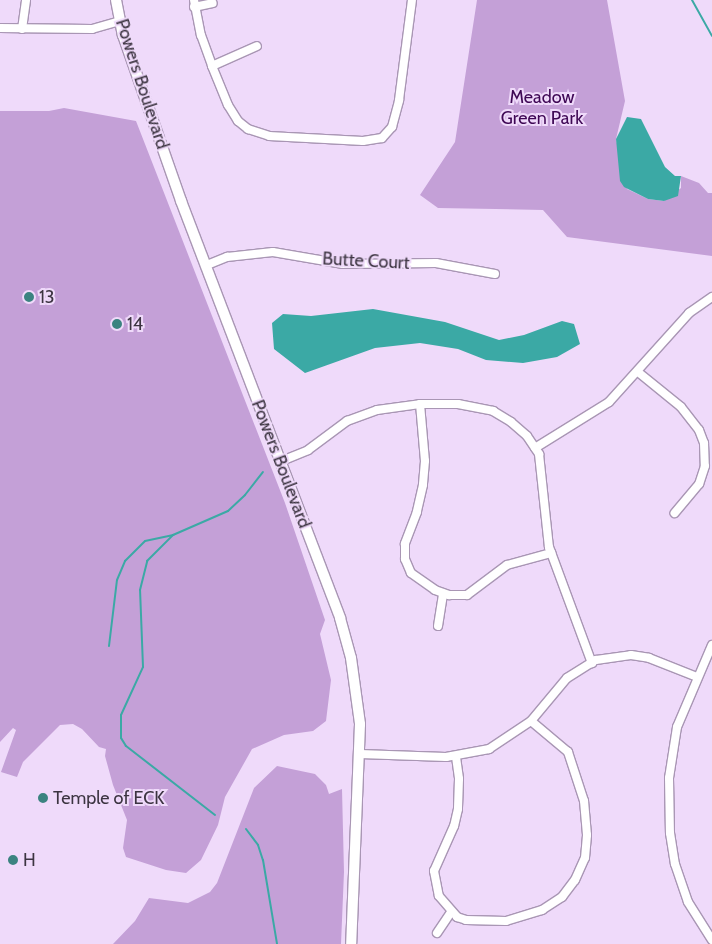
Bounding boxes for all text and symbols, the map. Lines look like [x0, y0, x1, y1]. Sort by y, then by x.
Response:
street label: Powers Boulevard [111, 16, 173, 152]
park label: Meadow Green Park [501, 87, 583, 130]
street label: Butte Court [322, 248, 410, 274]
place label: 13 [39, 286, 55, 308]
marker: 13 [23, 291, 35, 303]
place label: 14 [127, 313, 143, 335]
marker: 14 [111, 318, 123, 330]
street label: Powers Boulevard [247, 397, 315, 531]
place label: Temple of ECK [53, 787, 164, 809]
marker: Temple of ECK [37, 792, 49, 804]
place label: H [23, 849, 36, 871]
marker: H [7, 854, 19, 866]

